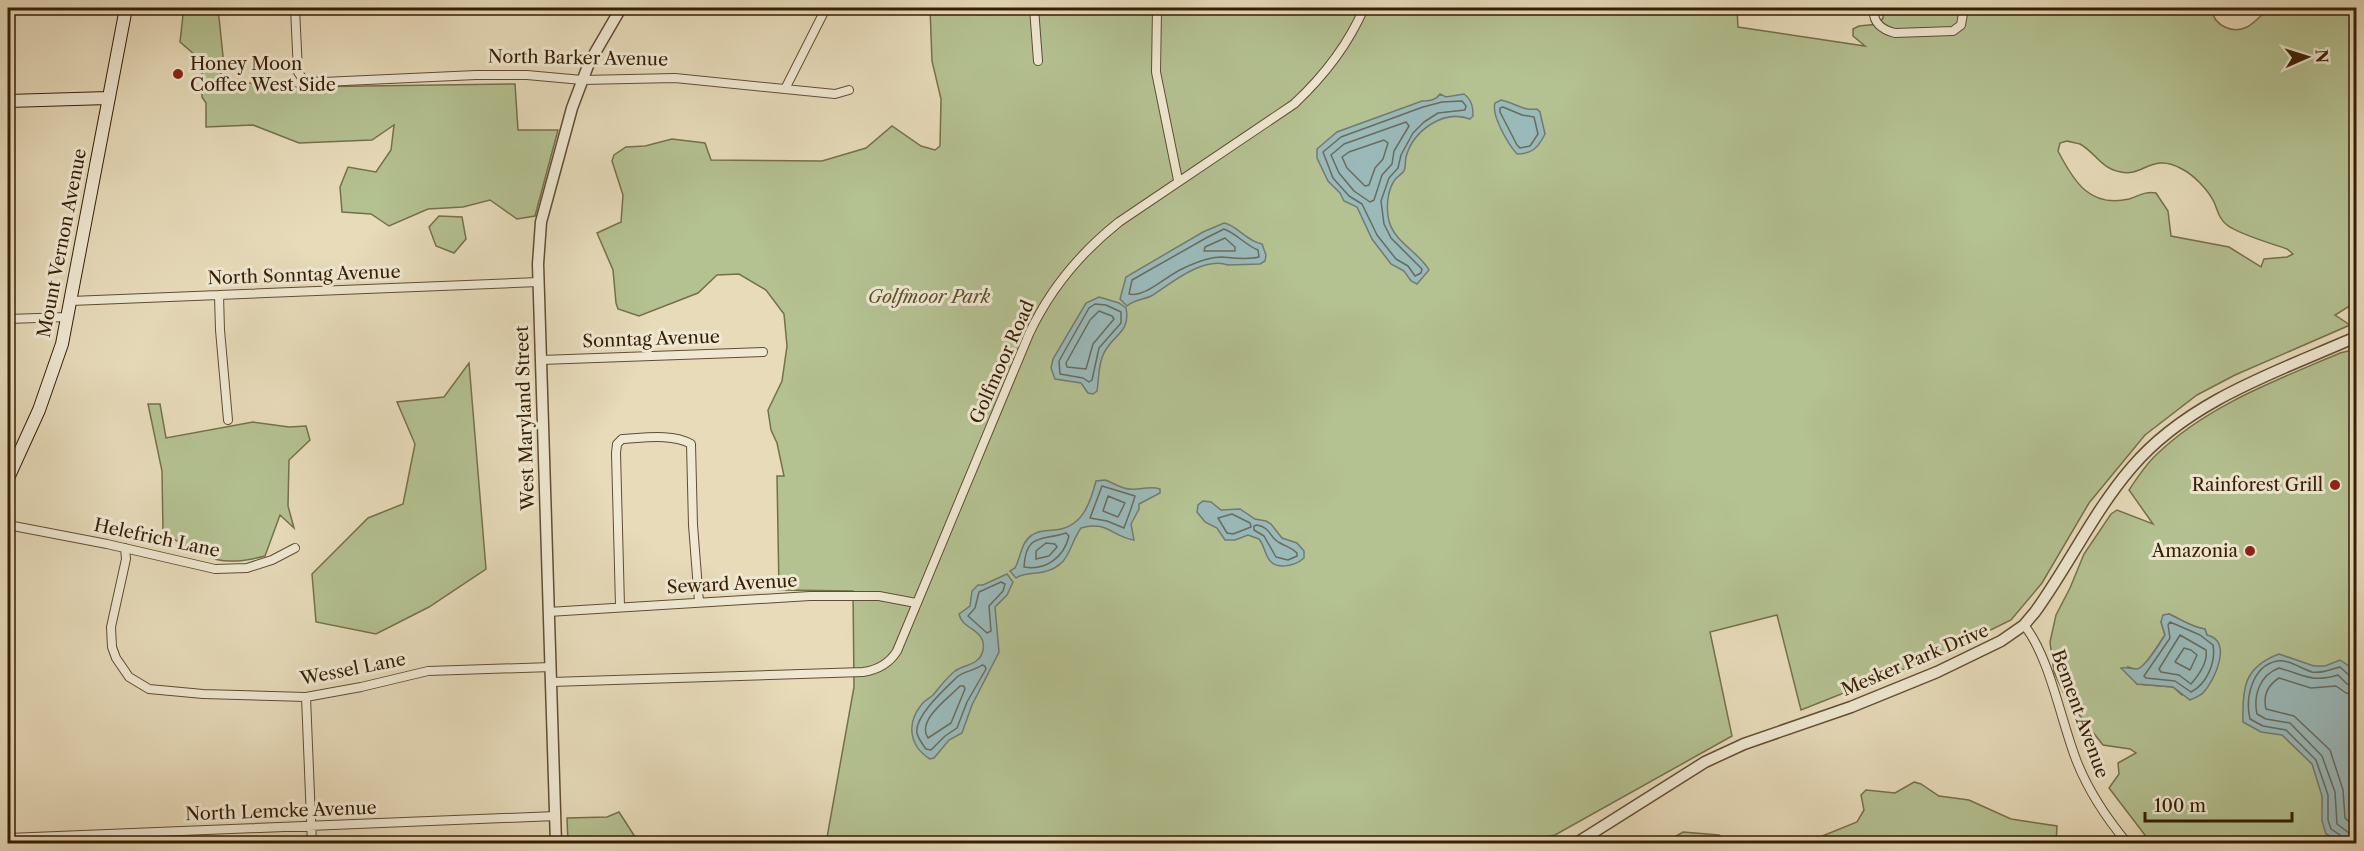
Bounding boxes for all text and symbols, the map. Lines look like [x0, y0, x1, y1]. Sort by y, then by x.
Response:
north arrow [2277, 27, 2337, 87]
street label: North Barker Avenue [488, 45, 668, 71]
text: N [2312, 49, 2332, 64]
place label: Honey Moon Coffee West Side [190, 53, 336, 96]
marker: Honey Moon Coffee West Side [171, 67, 185, 81]
street label: Mount Vernon Avenue [33, 147, 91, 339]
street label: North Sonntag Avenue [207, 261, 401, 289]
park label: Golfmoor Park [868, 286, 991, 308]
street label: Golfmoor Road [965, 297, 1039, 427]
street label: West Maryland Street [511, 324, 539, 512]
street label: Sonntag Avenue [582, 326, 720, 352]
place label: Rainforest Grill [2192, 474, 2323, 496]
marker: Rainforest Grill [2328, 478, 2342, 492]
street label: Helefrich Lane [92, 514, 222, 562]
place label: Amazonia [2151, 540, 2238, 562]
marker: Amazonia [2243, 544, 2257, 558]
street label: Seward Avenue [666, 570, 798, 598]
street label: Mesker Park Drive [1838, 619, 1992, 701]
street label: Bement Avenue [2047, 647, 2113, 781]
street label: Wessel Lane [298, 648, 408, 690]
scale bar [2145, 785, 2292, 823]
text: 100 m [2154, 795, 2206, 817]
street label: North Lemcke Avenue [185, 797, 377, 825]

